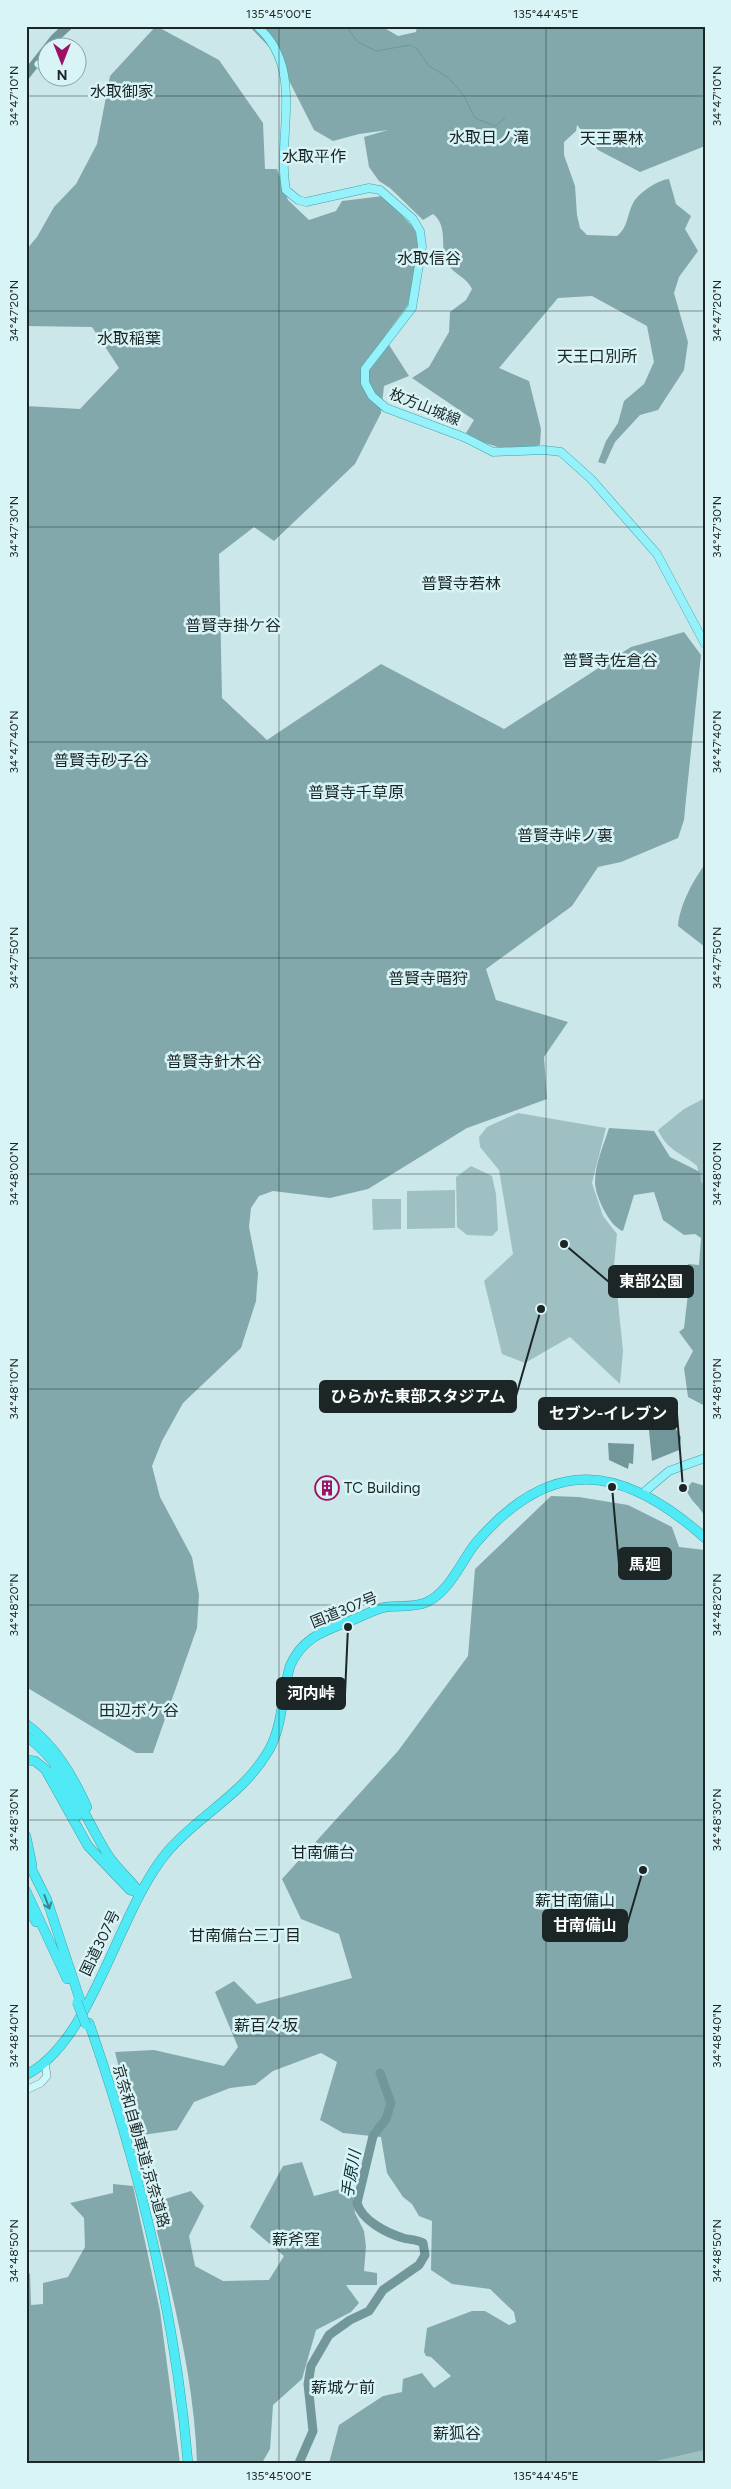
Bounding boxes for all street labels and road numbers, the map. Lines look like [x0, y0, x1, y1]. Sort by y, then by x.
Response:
street label: 枚方山城線 [387, 385, 463, 429]
street label: 国道307号 [308, 1588, 380, 1632]
street label: 国道307号 [76, 1907, 124, 1979]
street label: 京奈和自動車道;京奈道路 [109, 2062, 173, 2230]

